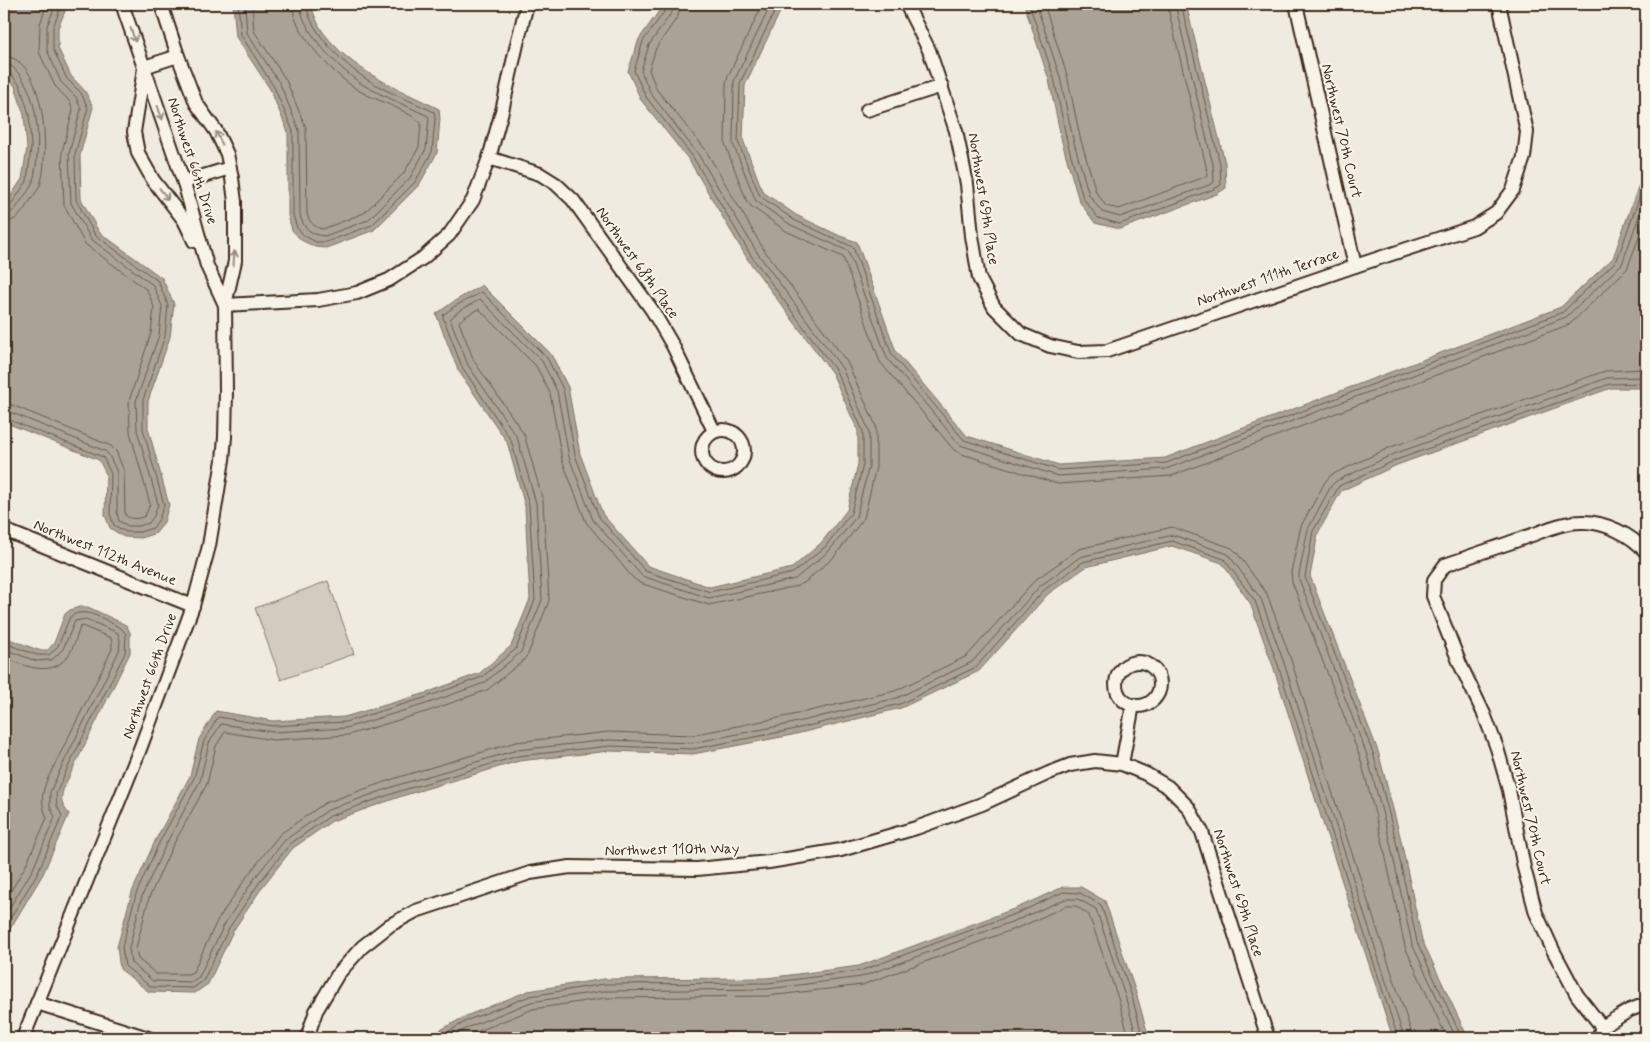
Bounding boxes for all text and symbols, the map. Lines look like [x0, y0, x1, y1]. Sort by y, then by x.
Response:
one-way arrow [129, 27, 138, 42]
street label: Northwest 70th Court [1316, 62, 1366, 200]
street label: Northwest 66th Drive [162, 95, 222, 227]
one-way arrow [156, 104, 165, 120]
one-way arrow [214, 131, 223, 146]
street label: Northwest 69th Place [963, 132, 1003, 267]
one-way arrow [159, 187, 169, 201]
street label: Northwest 68th Place [591, 203, 683, 323]
street label: Northwest 111th Terrace [1194, 244, 1342, 312]
one-way arrow [230, 250, 239, 266]
street label: Northwest 112th Avenue [30, 515, 180, 591]
street label: Northwest 66th Drive [118, 610, 182, 742]
street label: Northwest 70th Court [1505, 749, 1555, 887]
street label: Northwest 69th Place [1208, 827, 1268, 960]
street label: Northwest 110th Way [604, 839, 740, 861]

